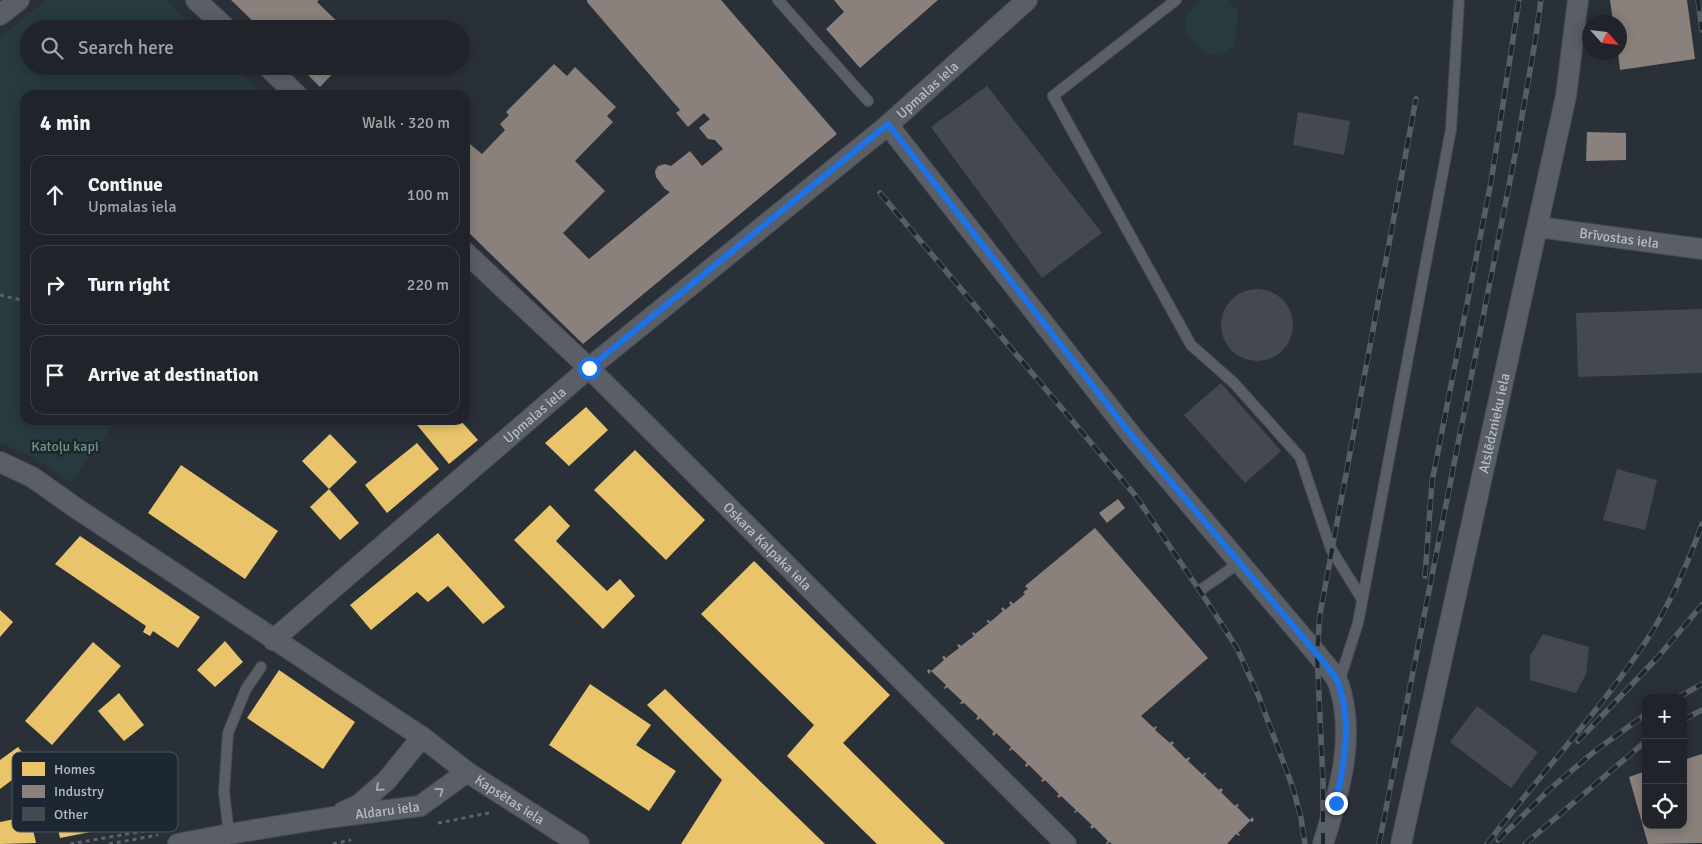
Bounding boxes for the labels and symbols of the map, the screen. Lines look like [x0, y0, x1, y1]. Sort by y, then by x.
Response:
north arrow [1582, 15, 1627, 60]
street label: Upmalas iela [893, 58, 962, 122]
street label: Brīvostas iela [1578, 225, 1660, 252]
route start [578, 357, 601, 380]
street label: Atslēdznieku iela [1475, 372, 1514, 475]
street label: Upmalas iela [500, 384, 570, 447]
park label: Katoļu kapi [31, 438, 99, 455]
street label: Oskara Kalpaka iela [719, 499, 815, 594]
legend [12, 752, 178, 832]
text: Homes [54, 761, 95, 778]
street label: Kapsētas iela [472, 771, 548, 829]
one-way arrow [375, 782, 384, 791]
text: Industry [54, 783, 104, 800]
one-way arrow [434, 788, 444, 797]
route end [1325, 792, 1348, 815]
street label: Aldaru iela [354, 798, 421, 823]
text: Other [54, 806, 89, 823]

